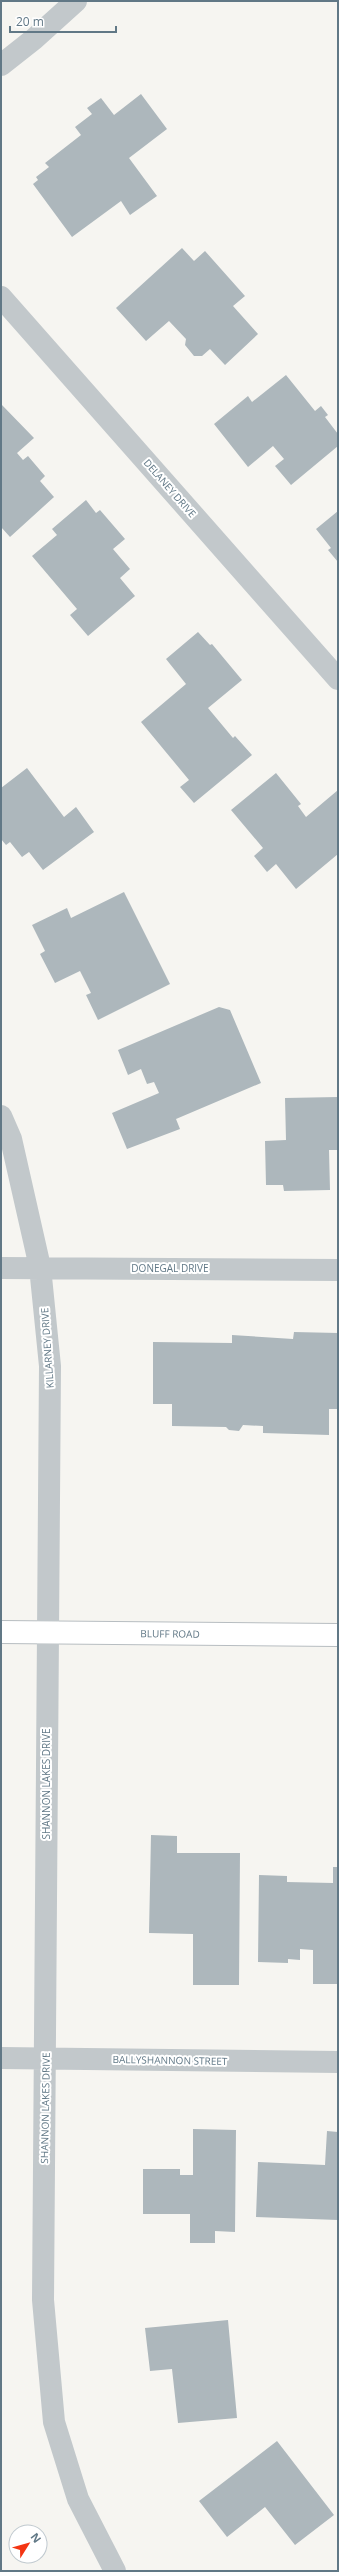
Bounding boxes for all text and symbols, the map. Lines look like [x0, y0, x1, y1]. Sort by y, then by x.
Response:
scale bar [10, 8, 116, 34]
text: 20 m [16, 13, 44, 30]
street label: DELANEY DRIVE [141, 456, 199, 520]
street label: DONEGAL DRIVE [131, 1261, 209, 1275]
street label: KILLARNEY DRIVE [37, 1307, 57, 1389]
street label: BLUFF ROAD [140, 1626, 200, 1641]
street label: SHANNON LAKES DRIVE [39, 1728, 53, 1840]
street label: SHANNON LAKES DRIVE [37, 2052, 53, 2164]
street label: BALLYSHANNON STREET [113, 2052, 228, 2068]
north arrow [8, 2524, 48, 2564]
text: N [28, 2530, 45, 2546]

